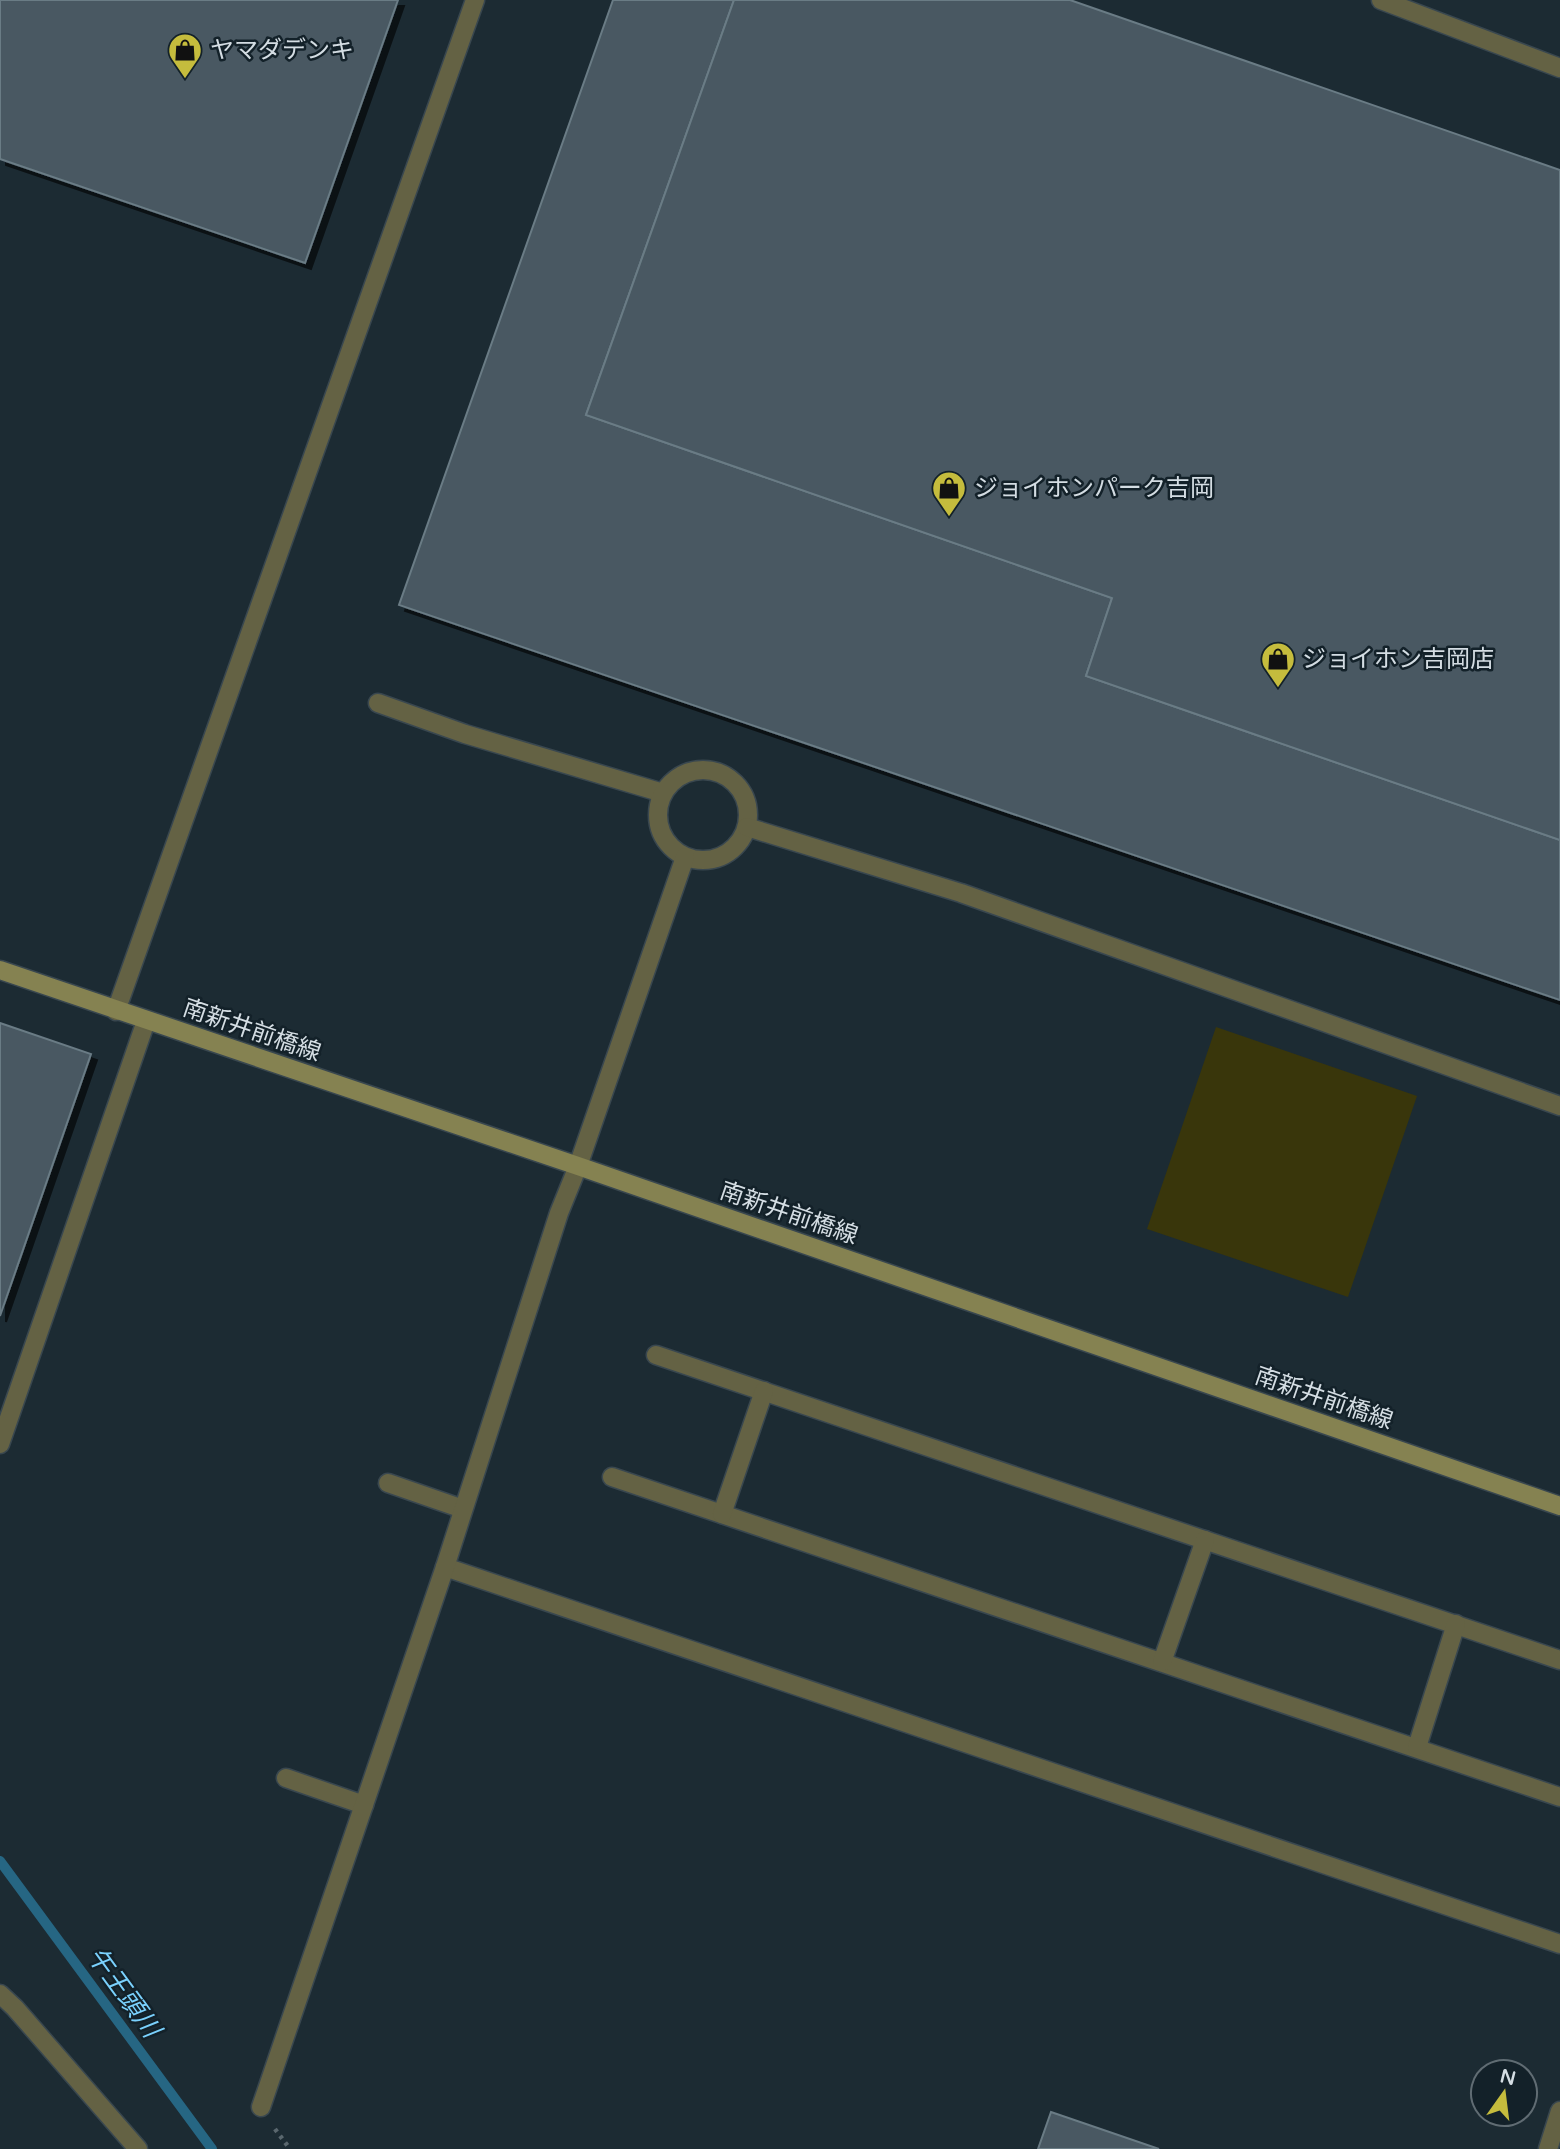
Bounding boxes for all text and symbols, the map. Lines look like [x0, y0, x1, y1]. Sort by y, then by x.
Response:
shop icon: ヤマダデンキ [166, 31, 204, 80]
place label: ヤマダデンキ [210, 36, 354, 65]
shop icon: ジョイホンパーク吉岡 [930, 469, 968, 518]
place label: ジョイホンパーク吉岡 [974, 474, 1214, 503]
shop icon: ジョイホン吉岡店 [1259, 640, 1297, 689]
place label: ジョイホン吉岡店 [1302, 645, 1494, 674]
street label: 南新井前橋線 [179, 993, 325, 1068]
street label: 南新井前橋線 [716, 1176, 862, 1251]
street label: 南新井前橋線 [1251, 1361, 1397, 1436]
water label: 午王頭川 [80, 1941, 168, 2046]
north arrow [1469, 2058, 1539, 2128]
text: N [1498, 2065, 1518, 2090]

